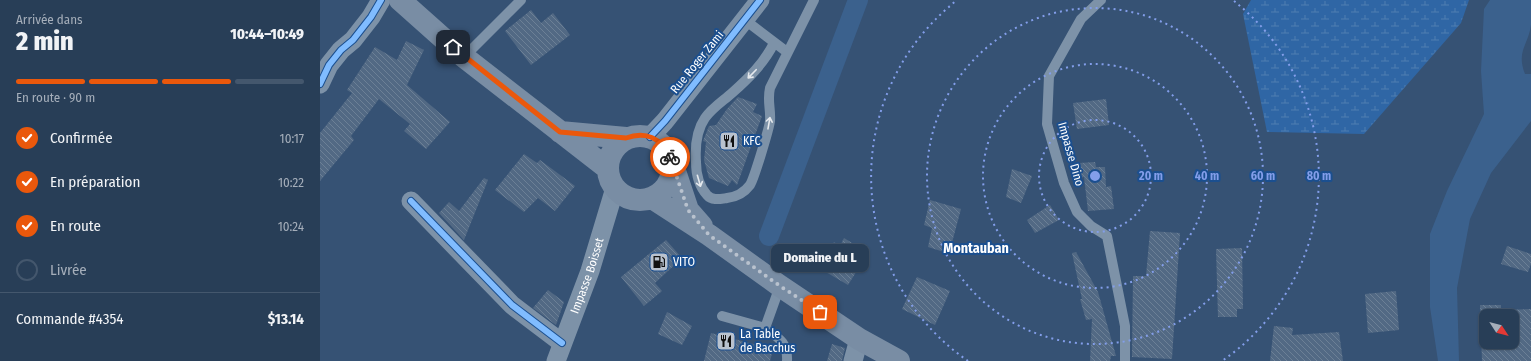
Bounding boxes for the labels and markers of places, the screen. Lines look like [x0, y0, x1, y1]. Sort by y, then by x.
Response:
pin [436, 30, 470, 64]
restaurant icon: KFC [718, 130, 740, 152]
place label: KFC [743, 134, 761, 148]
centre of rings [1088, 169, 1102, 183]
callout: Domaine du L [771, 244, 869, 272]
fuel station icon: VITO [648, 251, 670, 273]
place label: VITO [673, 255, 695, 269]
pin [803, 295, 837, 329]
place label: La Table de Bacchus [740, 327, 795, 355]
restaurant icon: La Table de Bacchus [715, 330, 737, 352]

